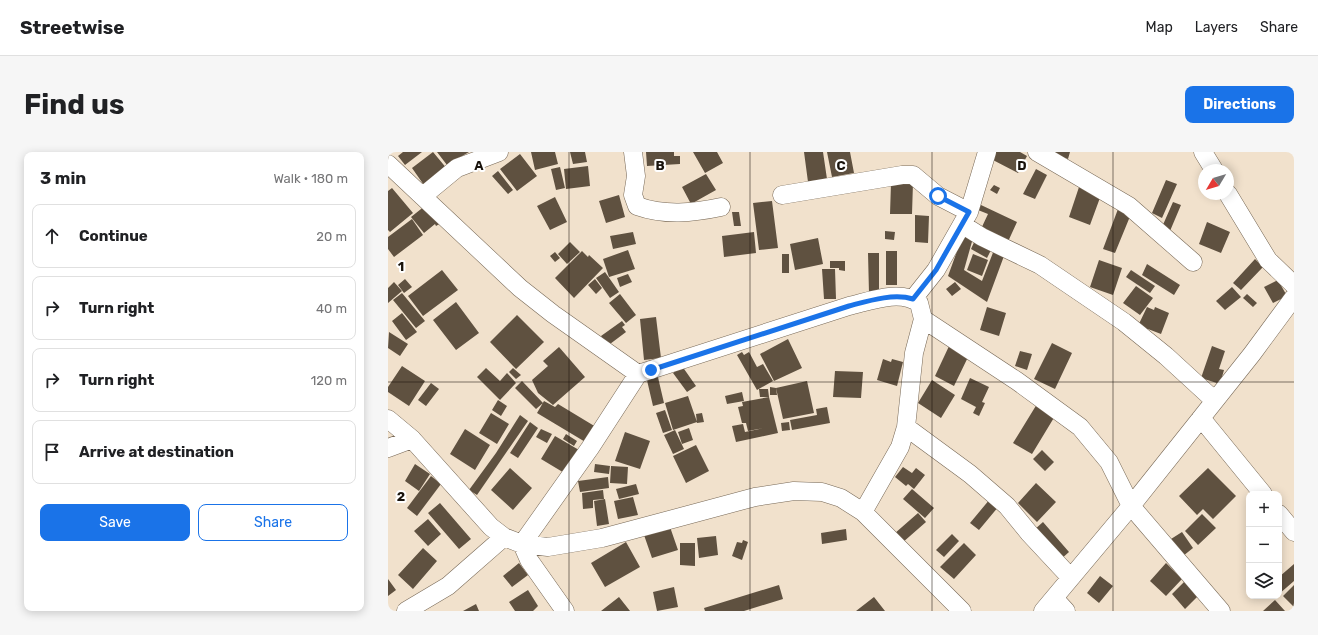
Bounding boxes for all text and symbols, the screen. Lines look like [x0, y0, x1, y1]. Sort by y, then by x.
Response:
text: Streetwise [20, 16, 125, 39]
text: Map [1146, 19, 1173, 36]
text: Layers [1195, 19, 1238, 36]
text: Share [1260, 19, 1298, 36]
button: Directions [1185, 86, 1294, 123]
text: Find us [24, 88, 124, 121]
text: A [474, 158, 484, 173]
text: B [655, 158, 665, 173]
text: C [836, 158, 846, 173]
text: D [1017, 158, 1027, 173]
north arrow [1198, 164, 1234, 200]
text: 3 min [40, 168, 86, 188]
text: Walk · 180 m [273, 171, 348, 186]
route start [929, 187, 947, 205]
icon: ahead [41, 225, 63, 247]
text: Continue [79, 227, 148, 245]
text: 20 m [316, 229, 347, 244]
text: 1 [398, 259, 404, 274]
icon: right [41, 297, 63, 319]
text: Turn right [79, 299, 154, 317]
text: 40 m [316, 301, 347, 316]
route end [642, 361, 660, 379]
icon: right [41, 369, 63, 391]
text: Turn right [79, 371, 154, 389]
text: 120 m [311, 373, 347, 388]
icon: arrive [41, 441, 63, 463]
text: Arrive at destination [79, 443, 234, 461]
text: 2 [397, 489, 405, 504]
map controls [1246, 491, 1282, 599]
button: + [1246, 491, 1282, 527]
button: Save [40, 504, 190, 541]
button: Share [198, 504, 348, 541]
button: − [1246, 527, 1282, 563]
button: layers [1246, 563, 1282, 599]

